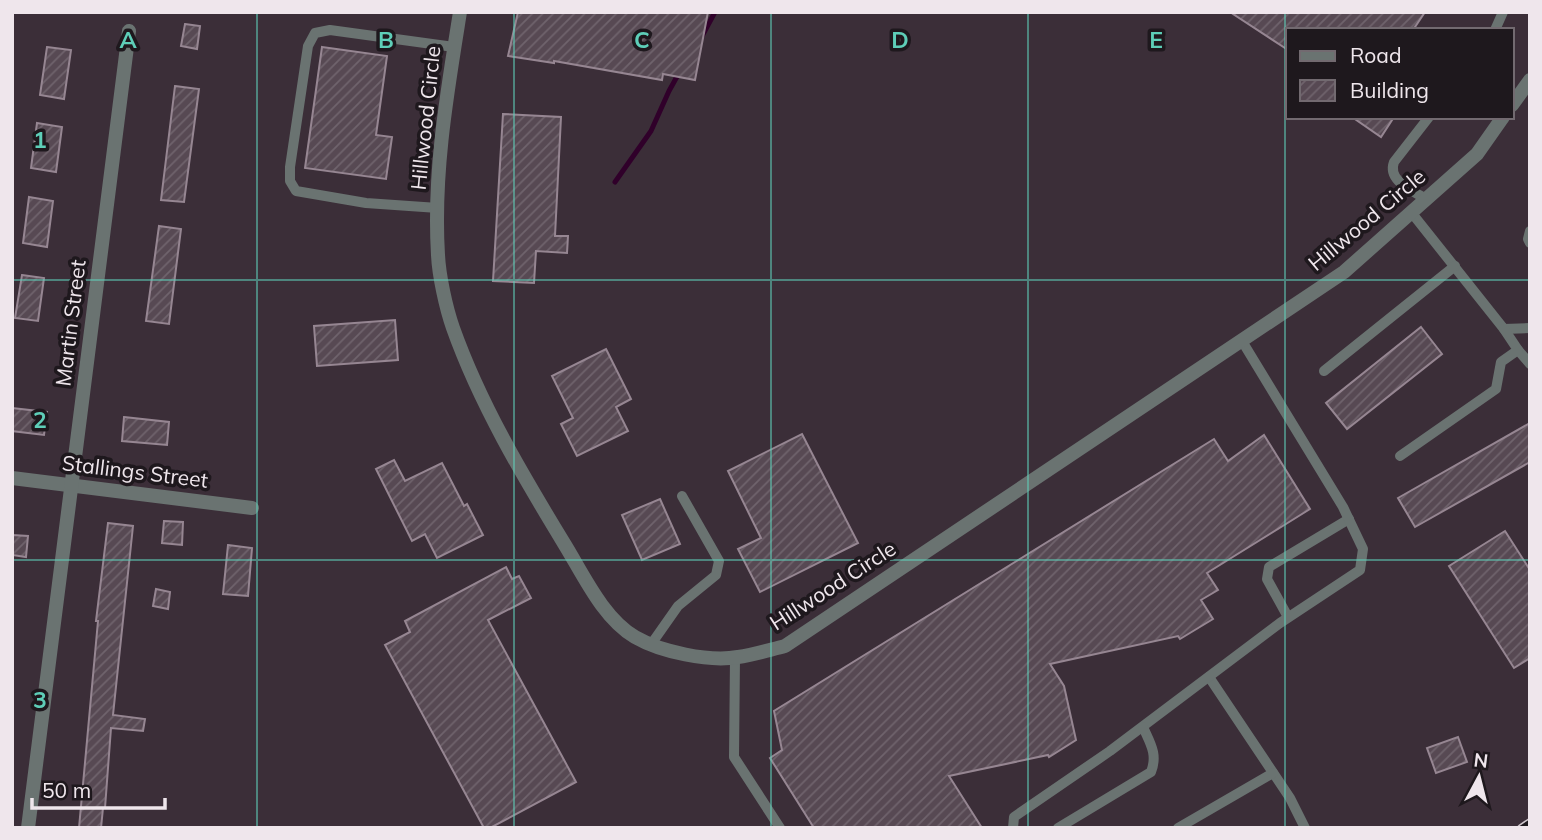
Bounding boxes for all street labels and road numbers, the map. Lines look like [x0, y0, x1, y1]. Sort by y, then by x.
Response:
street label: Hillwood Circle [405, 44, 446, 191]
street label: Hillwood Circle [1302, 163, 1430, 276]
street label: Martin Street [49, 258, 91, 387]
street label: Stallings Street [61, 449, 210, 493]
street label: Hillwood Circle [765, 535, 900, 636]

